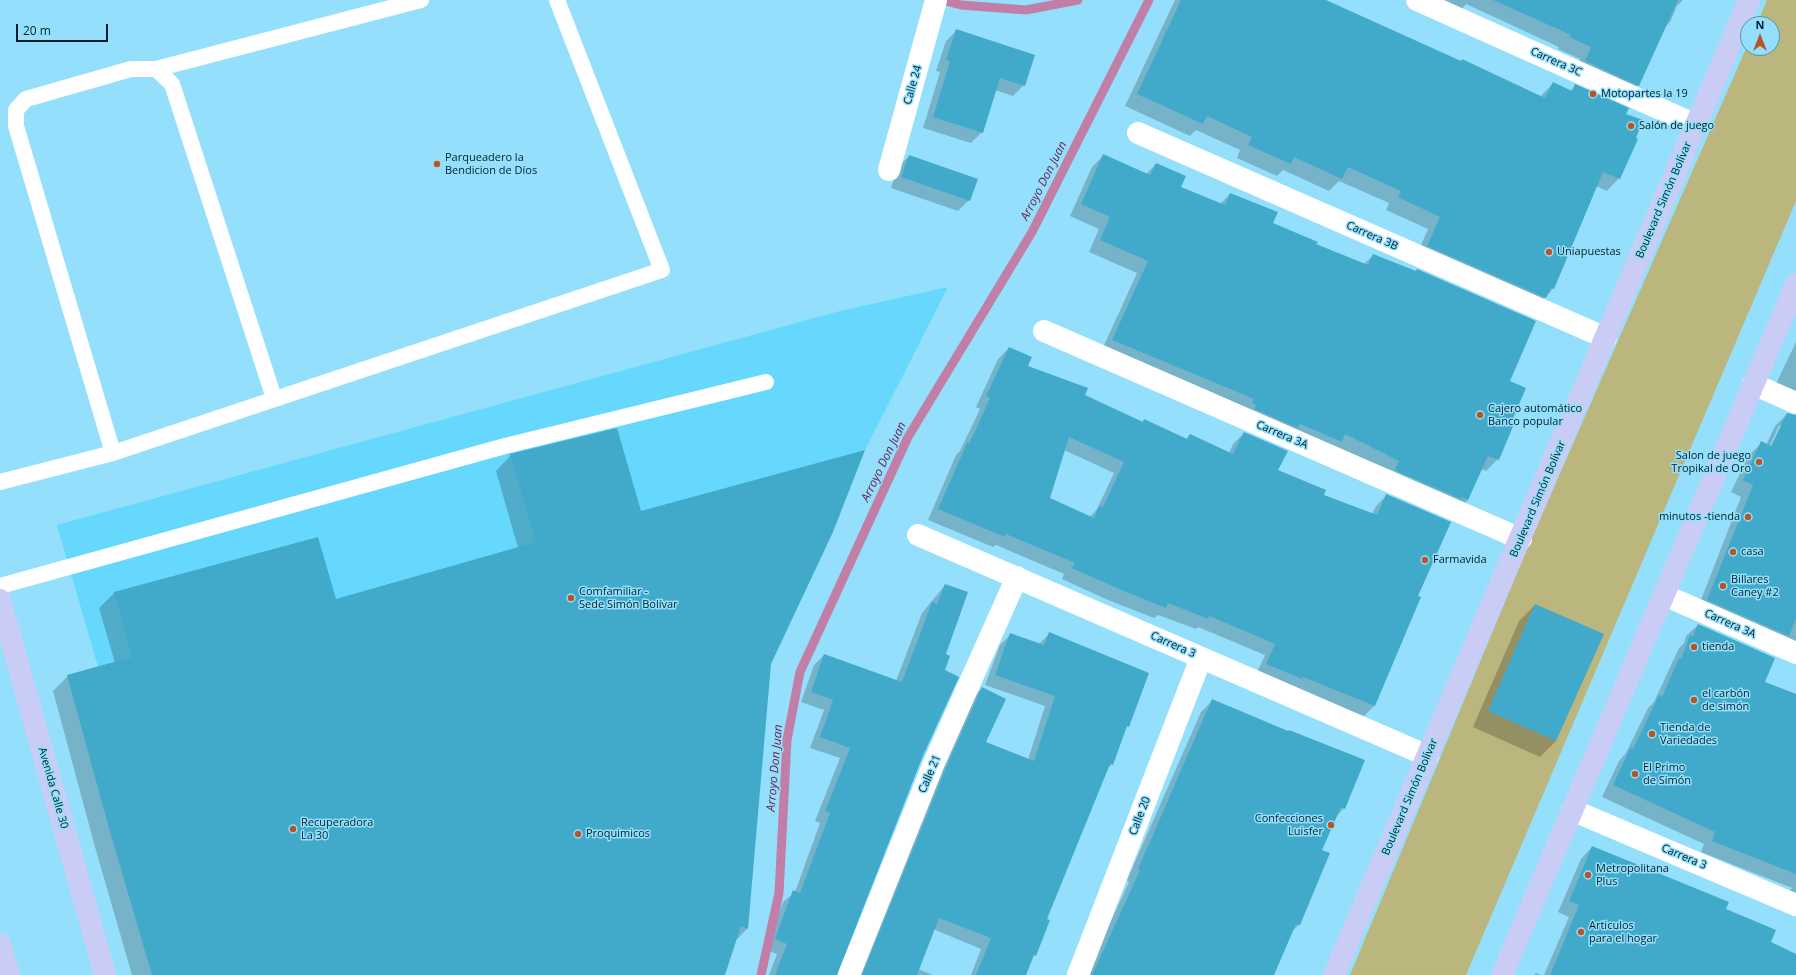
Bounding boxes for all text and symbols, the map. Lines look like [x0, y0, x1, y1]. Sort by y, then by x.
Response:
scale bar [18, 16, 110, 42]
north arrow [1740, 16, 1780, 56]
text: N [1756, 17, 1764, 32]
text: 20 m [23, 22, 51, 39]
street label: Carrera 3C [1528, 45, 1584, 79]
street label: Calle 24 [901, 64, 925, 106]
place label: Motopartes la 19 [1601, 87, 1688, 101]
marker: Motopartes la 19 [1588, 89, 1598, 99]
place label: Salón de juego [1639, 119, 1714, 133]
marker: Salón de juego [1626, 121, 1636, 131]
water label: Arroyo Don Juan [1018, 139, 1070, 223]
street label: Boulevard Simón Bolívar [1633, 140, 1695, 260]
place label: Parqueadero la Bendicion de Díos [445, 151, 537, 177]
marker: Parqueadero la Bendicion de Díos [432, 159, 442, 169]
street label: Carrera 3B [1344, 219, 1400, 253]
place label: Uniapuestas [1557, 245, 1621, 259]
marker: Uniapuestas [1544, 247, 1554, 257]
place label: Cajero automático Banco popular [1488, 402, 1582, 428]
marker: Cajero automático Banco popular [1475, 410, 1485, 420]
street label: Carrera 3A [1254, 418, 1310, 452]
water label: Arroyo Don Juan [858, 420, 910, 504]
street label: Boulevard Simón Bolívar [1507, 439, 1569, 559]
place label: Salon de juego Tropikal de Oro [1671, 449, 1751, 475]
marker: Salon de juego Tropikal de Oro [1754, 457, 1764, 467]
place label: minutos -tienda [1659, 510, 1740, 524]
marker: minutos -tienda [1743, 512, 1753, 522]
place label: casa [1741, 545, 1764, 559]
marker: casa [1728, 547, 1738, 557]
place label: Farmavida [1433, 553, 1487, 567]
marker: Farmavida [1420, 555, 1430, 565]
place label: Billares Caney #2 [1731, 573, 1779, 599]
marker: Billares Caney #2 [1718, 581, 1728, 591]
place label: Comfamiliar - Sede Simón Bolívar [579, 585, 678, 611]
marker: Comfamiliar - Sede Simón Bolívar [566, 593, 576, 603]
street label: Carrera 3A [1702, 607, 1758, 641]
street label: Carrera 3 [1148, 629, 1198, 661]
place label: tienda [1702, 640, 1734, 654]
marker: tienda [1689, 642, 1699, 652]
place label: el carbón de simón [1702, 687, 1750, 713]
marker: el carbón de simón [1689, 695, 1699, 705]
place label: Tienda de Variedades [1660, 721, 1717, 747]
water label: Arroyo Don Juan [764, 724, 786, 812]
marker: Tienda de Variedades [1647, 729, 1657, 739]
street label: Boulevard Simón Bolívar [1379, 737, 1441, 857]
street label: Avenida Calle 30 [35, 746, 71, 830]
street label: Calle 21 [916, 753, 944, 795]
place label: El Primo de Simón [1643, 761, 1691, 787]
marker: El Primo de Simón [1630, 769, 1640, 779]
street label: Calle 20 [1127, 795, 1153, 837]
place label: Confecciones Luisfer [1255, 812, 1323, 838]
place label: Recuperadora La 30 [301, 816, 373, 842]
marker: Confecciones Luisfer [1326, 820, 1336, 830]
marker: Recuperadora La 30 [288, 824, 298, 834]
place label: Proquimicos [586, 827, 650, 841]
marker: Proquimicos [573, 829, 583, 839]
street label: Carrera 3 [1659, 842, 1709, 872]
place label: Metropolitana Plus [1596, 862, 1669, 888]
marker: Metropolitana Plus [1583, 870, 1593, 880]
place label: Articulos para el hogar [1589, 919, 1657, 945]
marker: Articulos para el hogar [1576, 927, 1586, 937]

